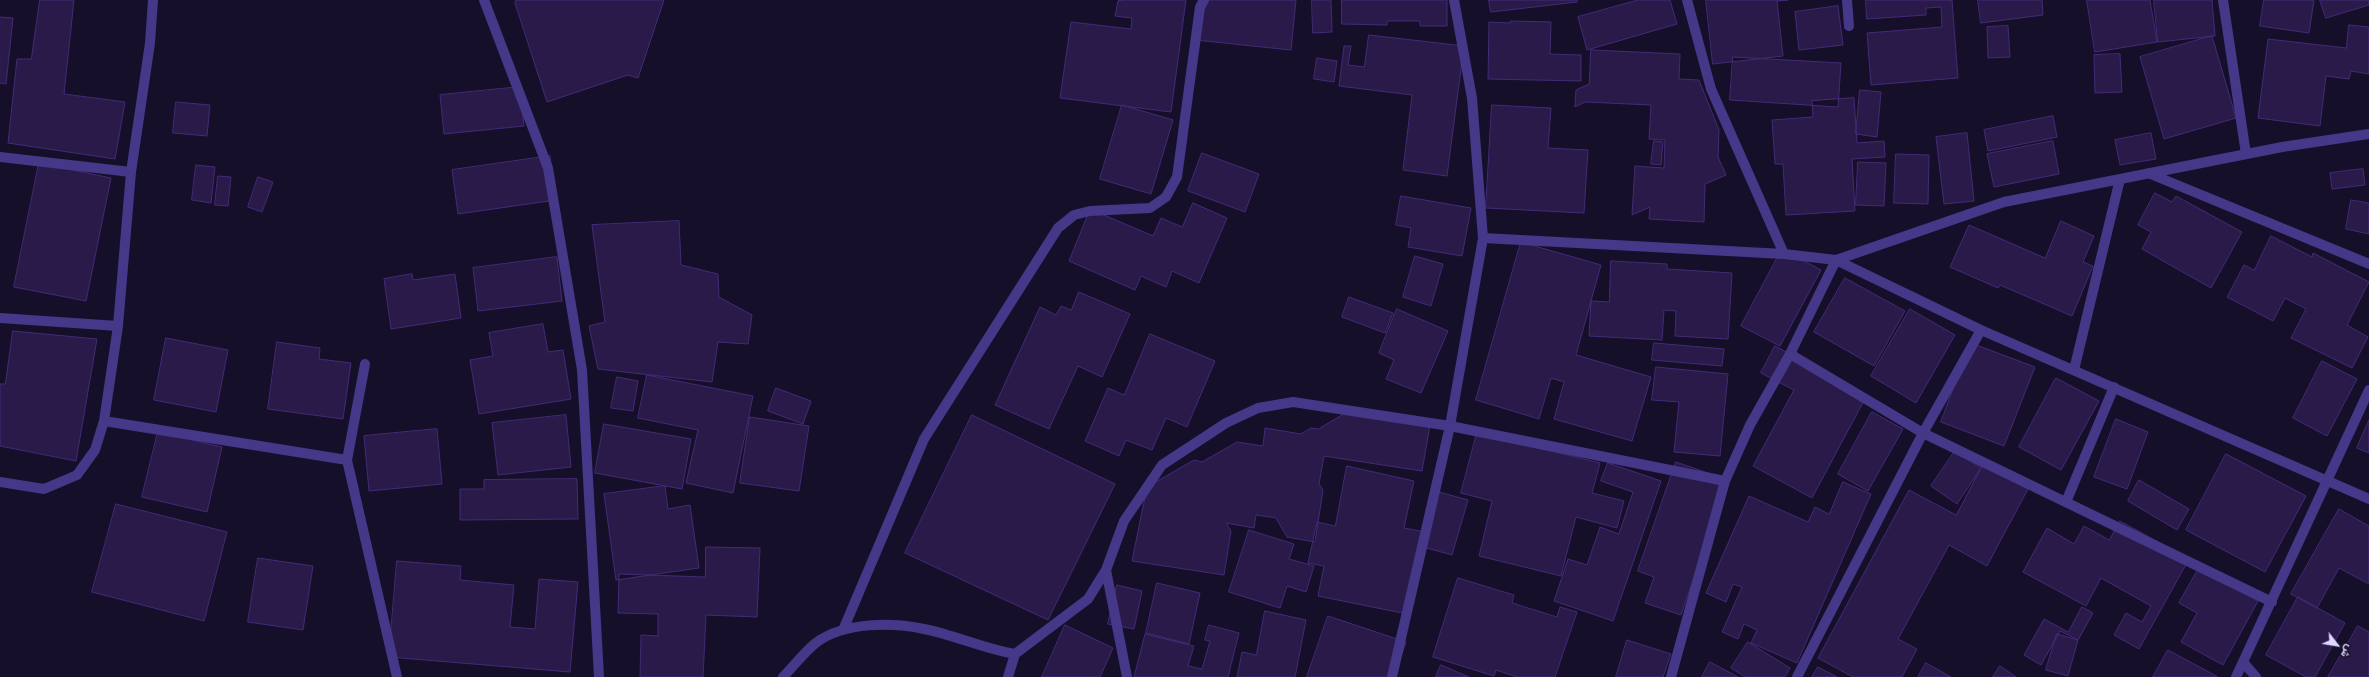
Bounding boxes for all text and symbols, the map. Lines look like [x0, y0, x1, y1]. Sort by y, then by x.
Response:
north arrow [2317, 625, 2357, 665]
text: ش [2338, 642, 2357, 660]

